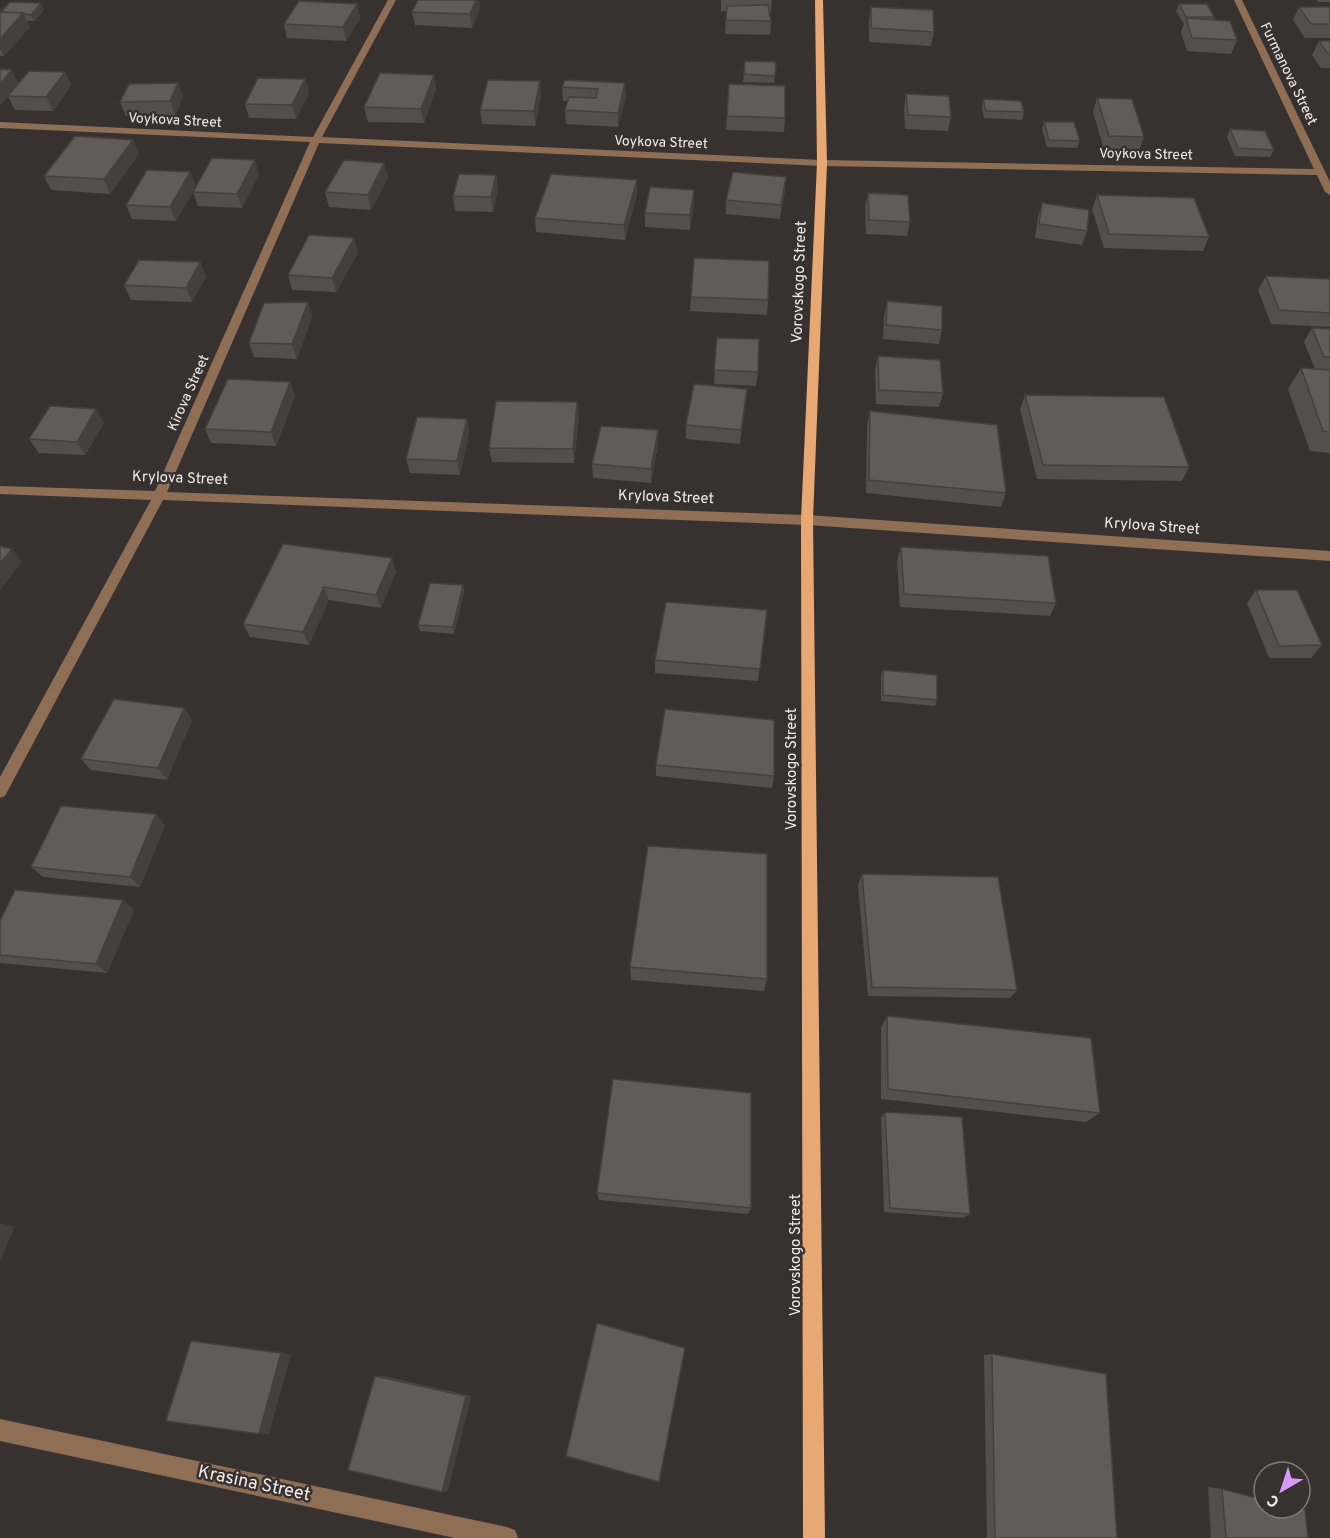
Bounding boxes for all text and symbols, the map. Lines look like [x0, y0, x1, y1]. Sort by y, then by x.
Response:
street label: Furmanova Street [1256, 20, 1320, 128]
street label: Voykova Street [128, 110, 222, 132]
street label: Voykova Street [614, 133, 708, 153]
street label: Voykova Street [1099, 146, 1193, 164]
street label: Vorovskogo Street [788, 220, 812, 344]
street label: Kirova Street [165, 352, 213, 434]
street label: Krylova Street [132, 468, 228, 490]
street label: Krylova Street [618, 487, 714, 509]
street label: Krylova Street [1103, 514, 1201, 540]
street label: Vorovskogo Street [783, 708, 802, 830]
street label: Vorovskogo Street [787, 1194, 806, 1316]
north arrow [1252, 1460, 1312, 1520]
street label: Krasina Street [196, 1461, 312, 1507]
text: С [1264, 1489, 1284, 1511]

